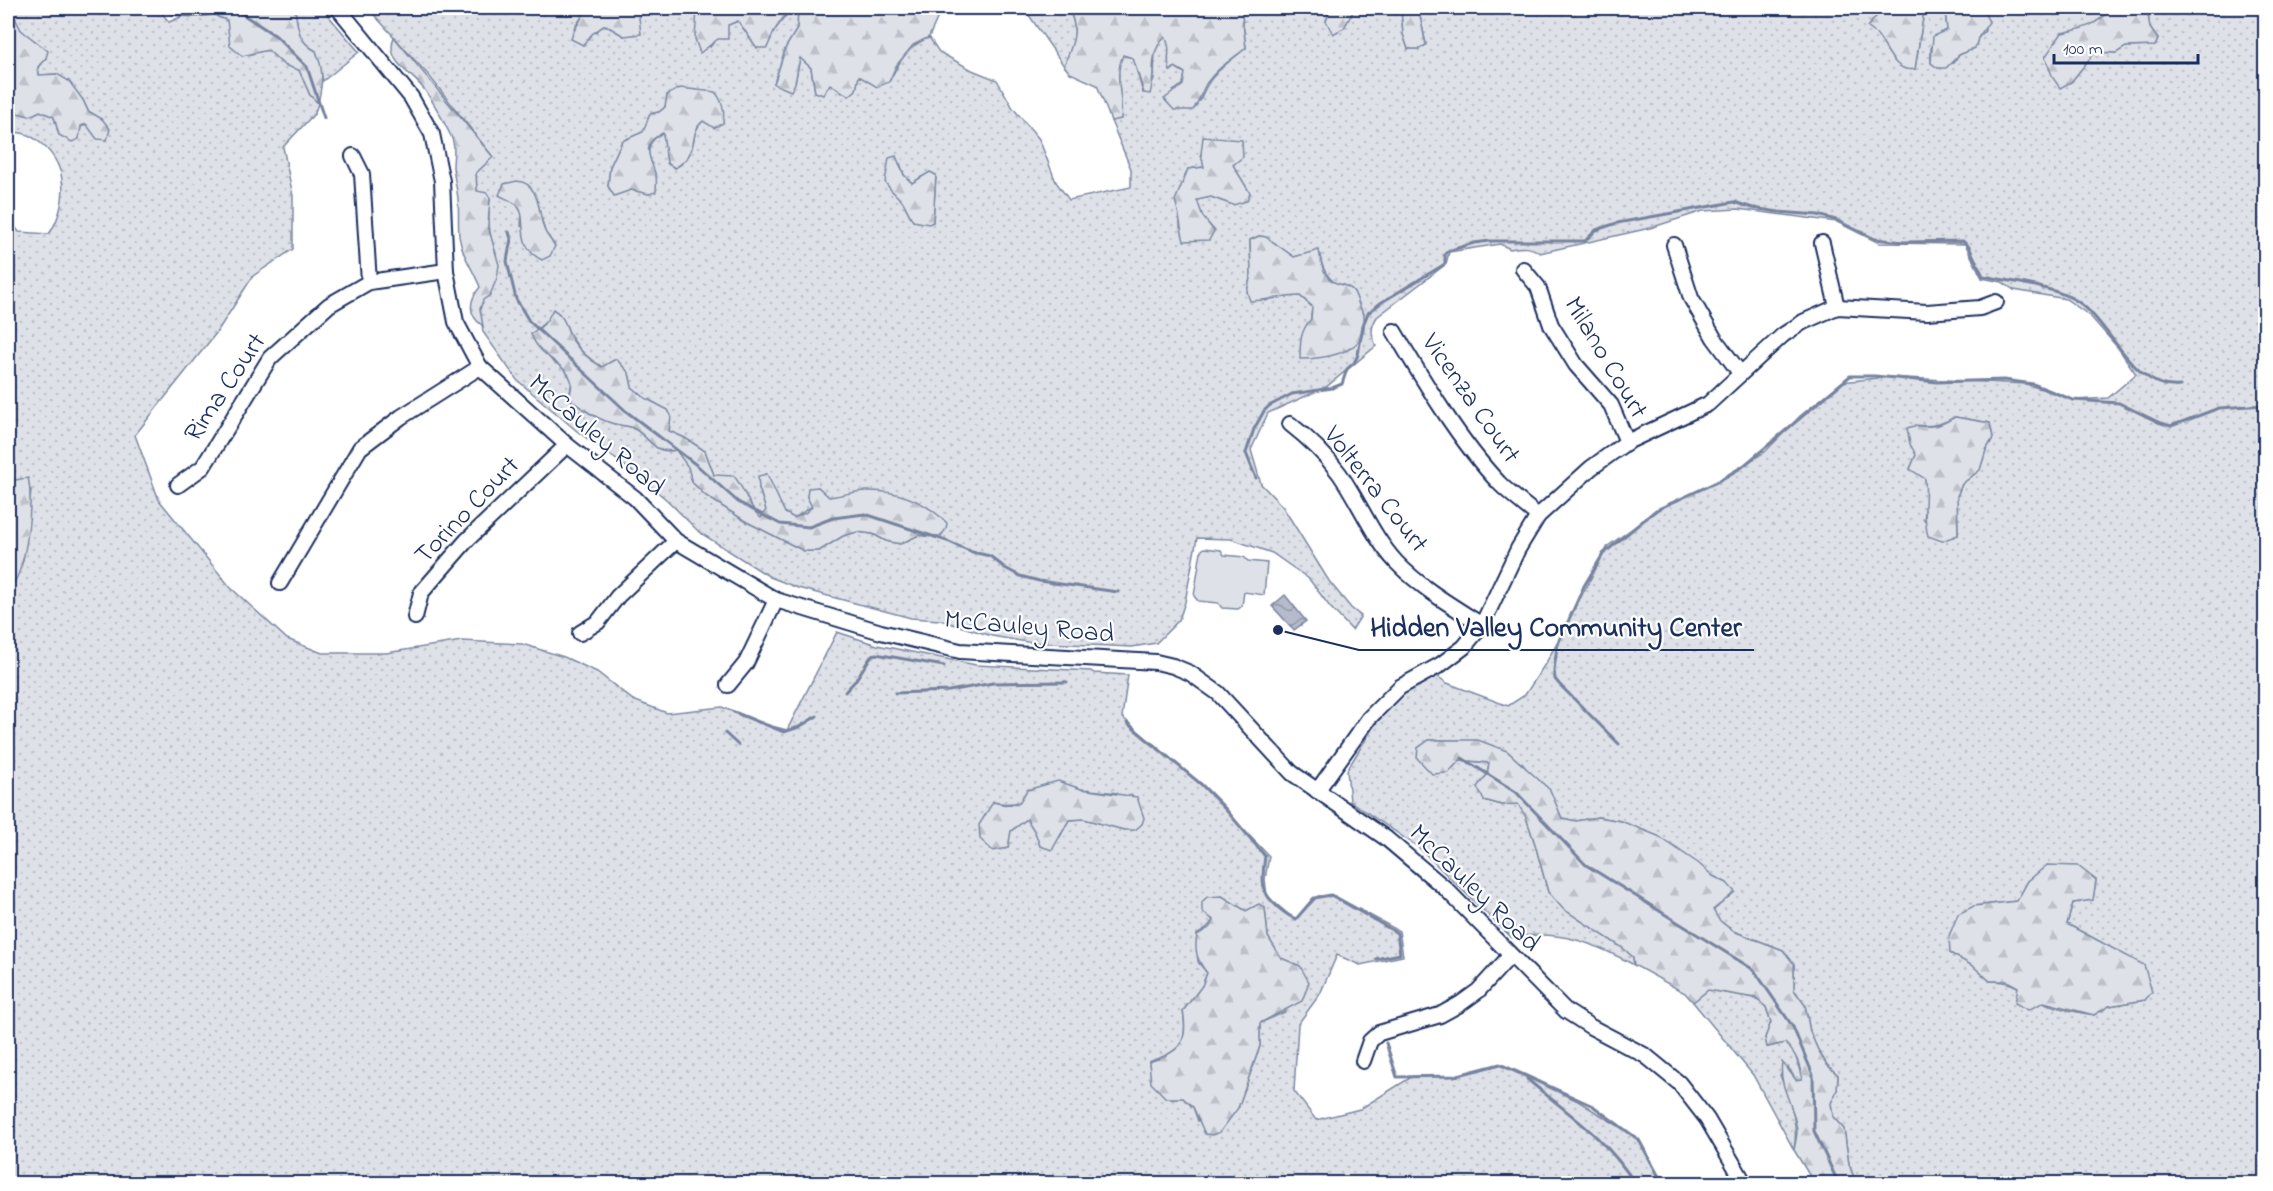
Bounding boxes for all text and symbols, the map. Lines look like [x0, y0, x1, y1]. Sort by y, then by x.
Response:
scale bar [2054, 27, 2198, 65]
text: 100 m [2063, 37, 2103, 63]
street label: Milano Court [1553, 290, 1657, 426]
street label: Vicenza Court [1410, 325, 1529, 472]
street label: Rima Court [175, 326, 277, 450]
street label: McCauley Road [519, 365, 673, 507]
street label: Volterra Court [1312, 418, 1437, 562]
street label: Torino Court [406, 448, 530, 574]
street label: McCauley Road [942, 601, 1116, 655]
callout: Hidden Valley Community Center [1359, 604, 1754, 650]
text: Hidden Valley Community Center [1370, 609, 1743, 650]
street label: McCauley Road [1399, 816, 1549, 962]

